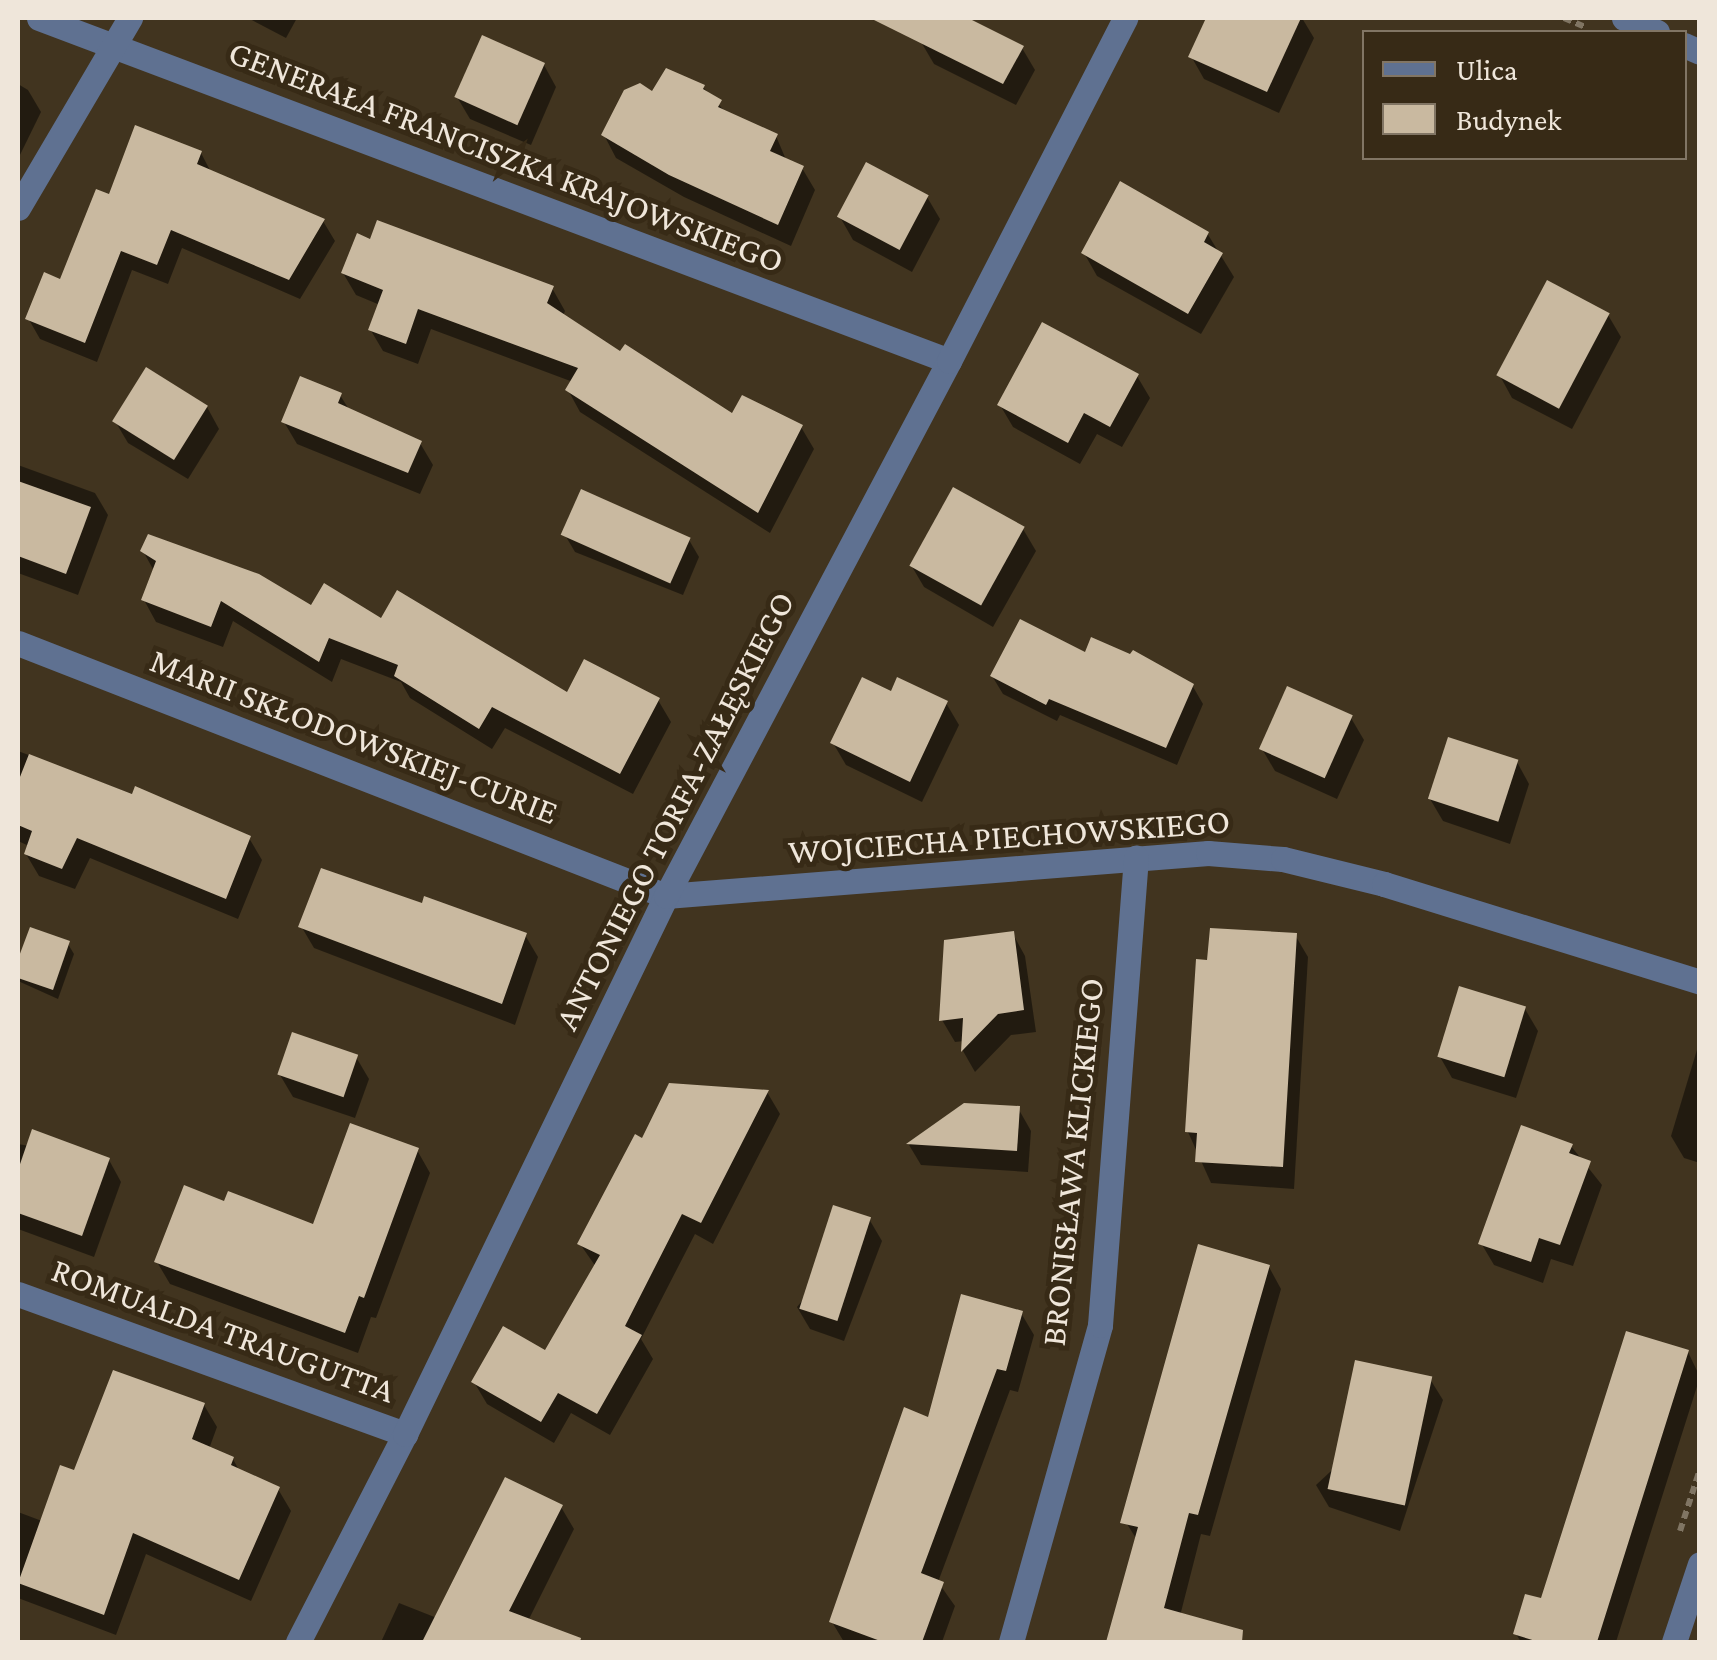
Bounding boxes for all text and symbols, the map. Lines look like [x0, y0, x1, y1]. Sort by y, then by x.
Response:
legend [1362, 30, 1687, 160]
street label: GENERAŁA FRANCISZKA KRAJOWSKIEGO [223, 32, 789, 282]
text: Ulica [1456, 53, 1518, 86]
text: Budynek [1456, 103, 1562, 136]
street label: ANTONIEGO TORFA-ZAŁĘSKIEGO [546, 585, 804, 1037]
street label: MARII SKŁODOWSKIEJ-CURIE [144, 640, 564, 834]
street label: WOJCIECHA PIECHOWSKIEGO [787, 801, 1231, 873]
street label: BRONISŁAWA KLICKIEGO [1033, 976, 1113, 1348]
street label: ROMUALDA TRAUGUTTA [46, 1249, 400, 1413]

